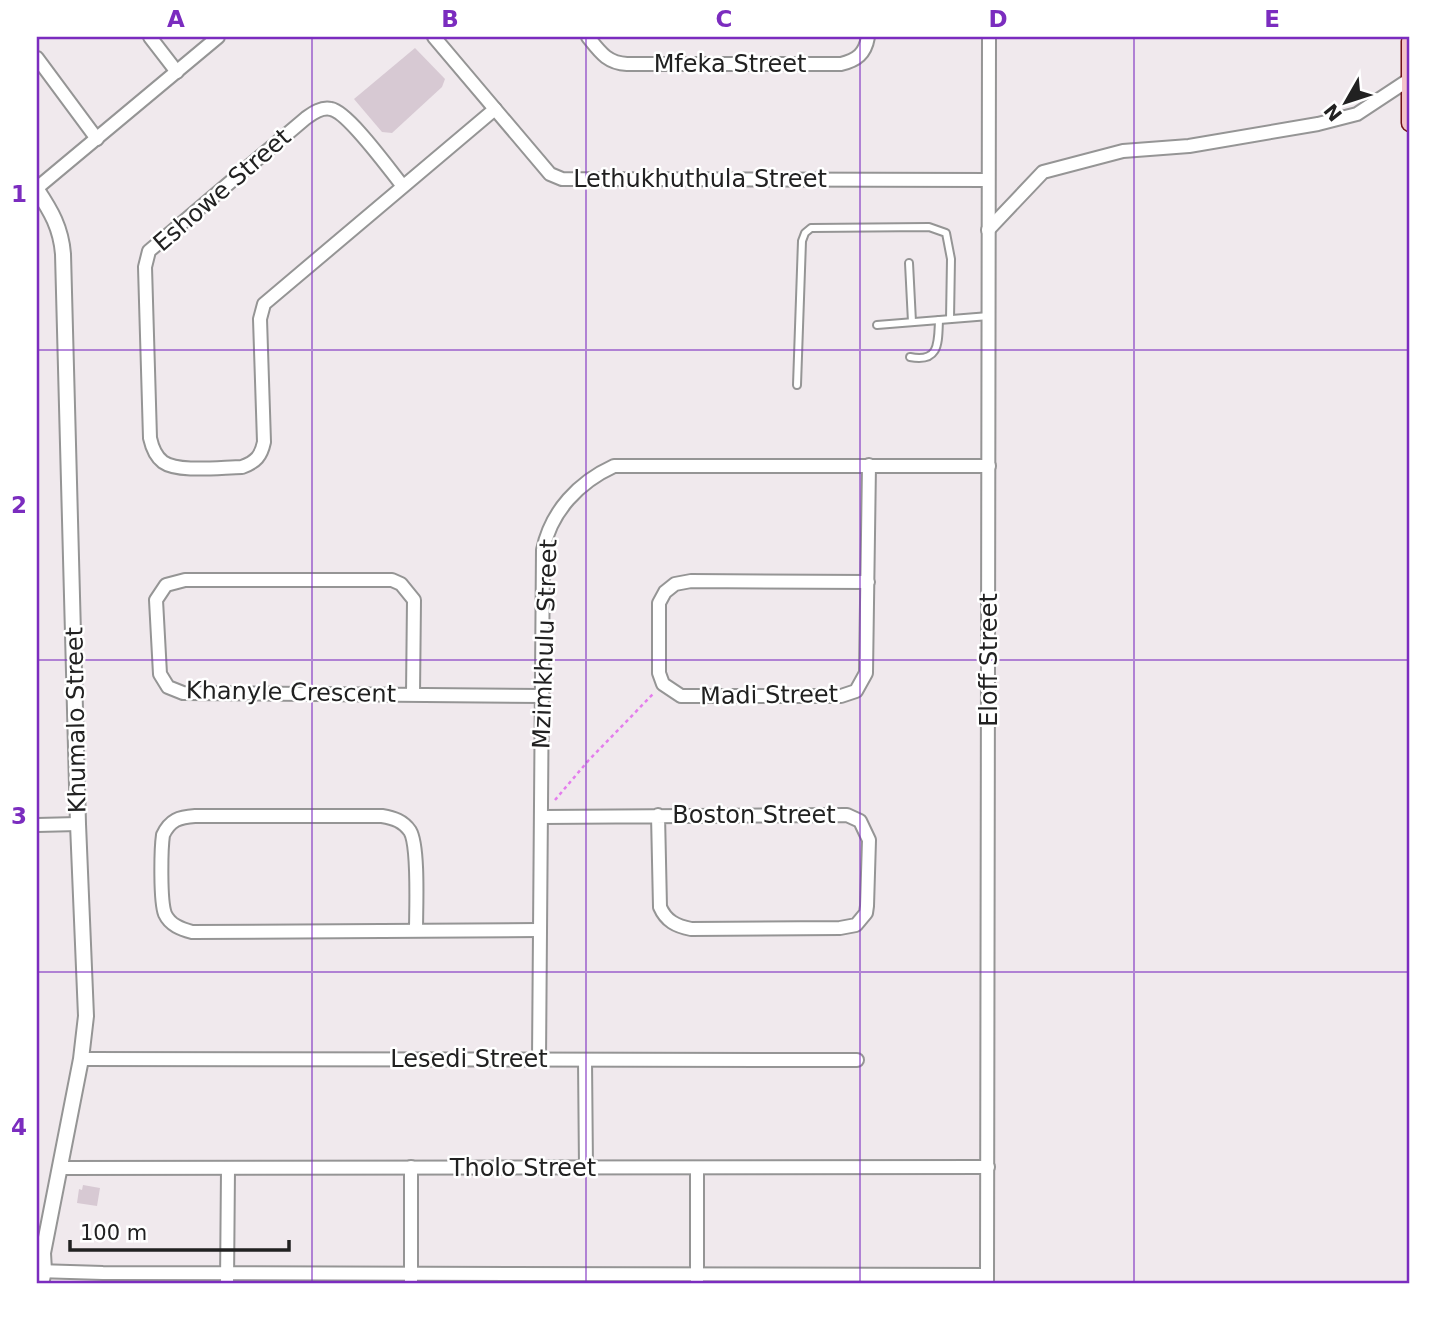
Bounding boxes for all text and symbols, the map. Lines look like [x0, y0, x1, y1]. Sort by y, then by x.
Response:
text: A [167, 6, 185, 32]
text: B [441, 6, 459, 32]
text: C [716, 6, 732, 32]
text: D [988, 6, 1008, 32]
text: E [1264, 6, 1280, 32]
street label: Mfeka Street [654, 50, 806, 78]
north arrow [1310, 66, 1380, 136]
text: N [1319, 100, 1346, 126]
street label: Eshowe Street [148, 123, 296, 257]
street label: Lethukhuthula Street [573, 165, 827, 193]
text: 1 [11, 181, 27, 207]
text: 2 [11, 492, 27, 518]
street label: Mzimkhulu Street [527, 539, 563, 749]
street label: Eloff Street [975, 593, 1003, 727]
street label: Khumalo Street [60, 627, 92, 813]
street label: Khanyle Crescent [186, 676, 396, 708]
street label: Madi Street [700, 680, 838, 710]
street label: Boston Street [672, 801, 836, 829]
text: 3 [11, 803, 27, 829]
street label: Lesedi Street [390, 1045, 548, 1073]
text: 4 [11, 1114, 27, 1140]
street label: Tholo Street [449, 1154, 596, 1182]
scale bar [70, 1209, 289, 1253]
text: 100 m [80, 1221, 147, 1245]

